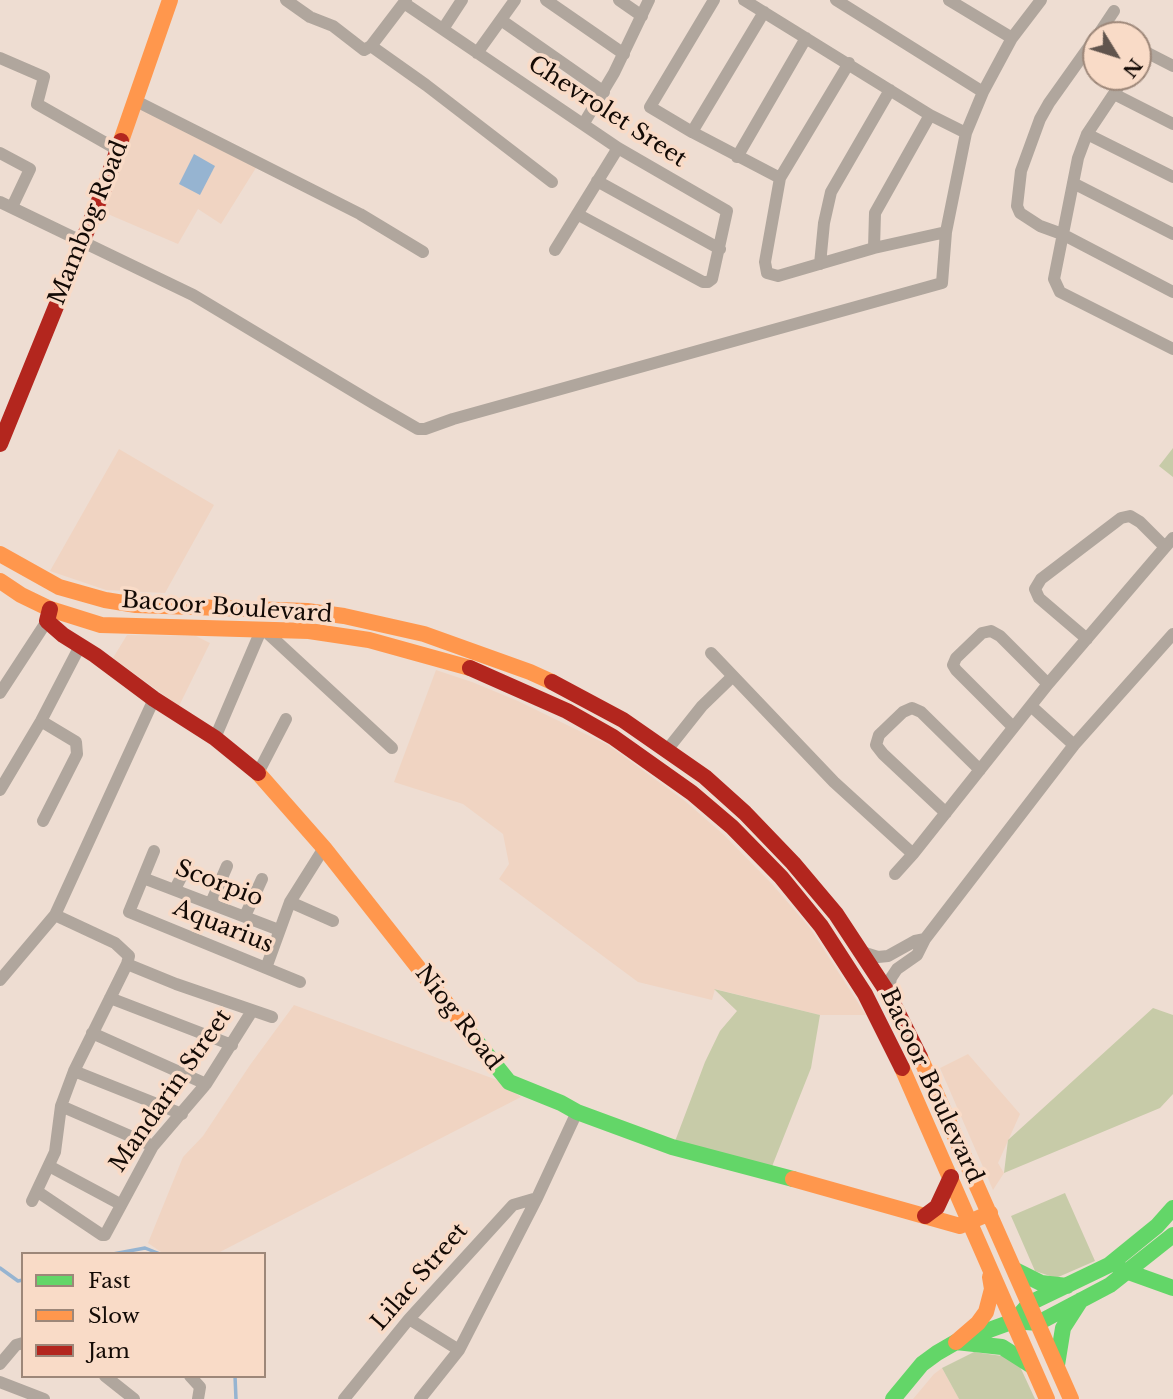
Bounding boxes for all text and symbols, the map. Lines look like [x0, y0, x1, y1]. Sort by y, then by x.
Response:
north arrow [1082, 21, 1152, 91]
street label: Chevrolet Sreet [523, 50, 691, 174]
text: N [1118, 54, 1147, 82]
street label: Mambog Road [44, 137, 134, 309]
street label: Bacoor Boulevard [120, 587, 334, 629]
street label: Scorpio [171, 855, 267, 913]
street label: Aquarius [169, 894, 277, 960]
street label: Niog Road [409, 960, 507, 1076]
street label: Bacoor Boulevard [874, 984, 988, 1188]
street label: Mandarin Street [105, 1004, 237, 1178]
street label: Lilac Street [366, 1218, 474, 1336]
legend [21, 1252, 266, 1378]
text: Fast [88, 1268, 130, 1294]
text: Slow [88, 1303, 140, 1329]
text: Jam [88, 1338, 130, 1364]

